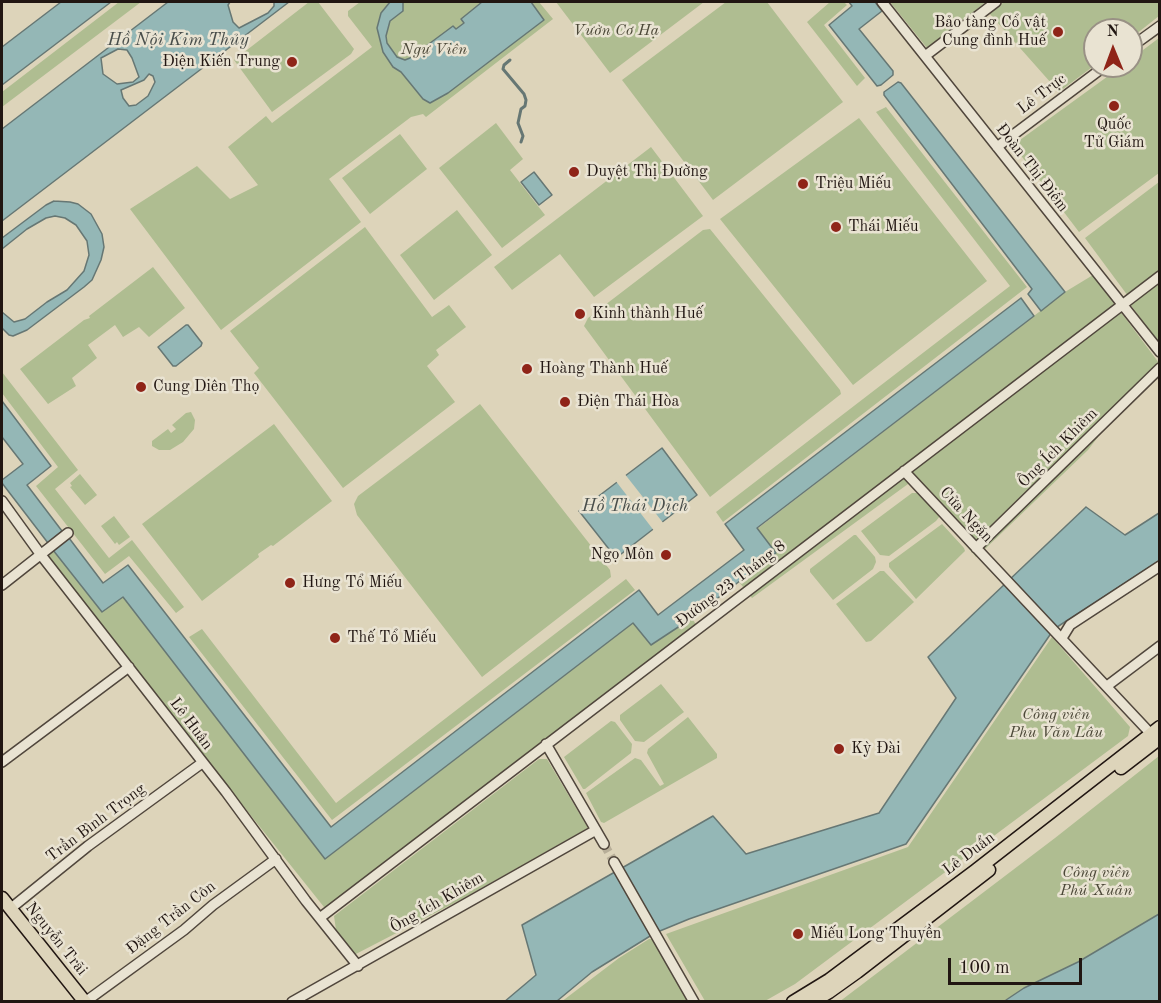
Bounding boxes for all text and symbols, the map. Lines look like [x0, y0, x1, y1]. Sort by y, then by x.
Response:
place label: Bảo tàng Cổ vật Cung đình Huế [934, 13, 1046, 51]
north arrow [1083, 18, 1143, 78]
park label: Vườn Cơ Hạ [573, 21, 659, 41]
text: N [1106, 24, 1119, 40]
marker: Bảo tàng Cổ vật Cung đình Huế [1051, 25, 1065, 39]
water label: Hồ Nội Kim Thủy [107, 29, 249, 51]
park label: Ngự Viên [401, 40, 467, 60]
place label: Điện Kiến Trung [162, 52, 280, 72]
marker: Điện Kiến Trung [285, 55, 299, 69]
street label: Lê Trực [1014, 69, 1070, 119]
marker: Quốc Tử Giám [1107, 99, 1121, 113]
place label: Quốc Tử Giám [1084, 115, 1144, 153]
street label: Đoàn Thị Điểm [992, 120, 1072, 216]
place label: Duyệt Thị Đường [586, 162, 708, 182]
marker: Duyệt Thị Đường [567, 165, 581, 179]
place label: Triệu Miếu [815, 174, 891, 194]
marker: Triệu Miếu [796, 177, 810, 191]
place label: Thái Miếu [848, 217, 918, 237]
marker: Thái Miếu [829, 220, 843, 234]
place label: Kinh thành Huế [592, 304, 703, 324]
marker: Kinh thành Huế [573, 307, 587, 321]
place label: Hoàng Thành Huế [539, 359, 668, 379]
marker: Hoàng Thành Huế [520, 362, 534, 376]
place label: Cung Diên Thọ [153, 377, 259, 397]
marker: Cung Diên Thọ [134, 380, 148, 394]
place label: Điện Thái Hòa [577, 392, 679, 412]
marker: Điện Thái Hòa [558, 395, 572, 409]
street label: Ông Ích Khiêm [1014, 404, 1102, 492]
street label: Cửa Ngăn [935, 483, 997, 547]
water label: Hồ Thái Dịch [582, 495, 688, 517]
street label: Đường 23 Tháng 8 [672, 536, 790, 632]
place label: Ngọ Môn [591, 545, 654, 565]
marker: Ngọ Môn [659, 548, 673, 562]
place label: Hưng Tổ Miếu [302, 573, 402, 593]
marker: Hưng Tổ Miếu [283, 576, 297, 590]
place label: Thế Tổ Miếu [347, 628, 436, 648]
marker: Thế Tổ Miếu [328, 631, 342, 645]
street label: Lê Huân [165, 694, 217, 754]
park label: Công viên Phu Văn Lâu [1009, 705, 1103, 743]
place label: Kỳ Đài [851, 739, 901, 759]
marker: Kỳ Đài [832, 742, 846, 756]
street label: Trần Bình Trọng [43, 779, 149, 867]
street label: Lê Duẩn [939, 828, 999, 880]
park label: Công viên Phú Xuân [1060, 863, 1132, 901]
street label: Ông Ích Khiêm [387, 869, 487, 937]
street label: Đặng Trần Côn [122, 877, 220, 959]
street label: Nguyễn Trãi [21, 899, 91, 979]
place label: Miếu Long Thuyền [810, 924, 941, 944]
marker: Miếu Long Thuyền [791, 927, 805, 941]
scale bar [951, 946, 1084, 984]
text: 100 m [959, 959, 1010, 977]

